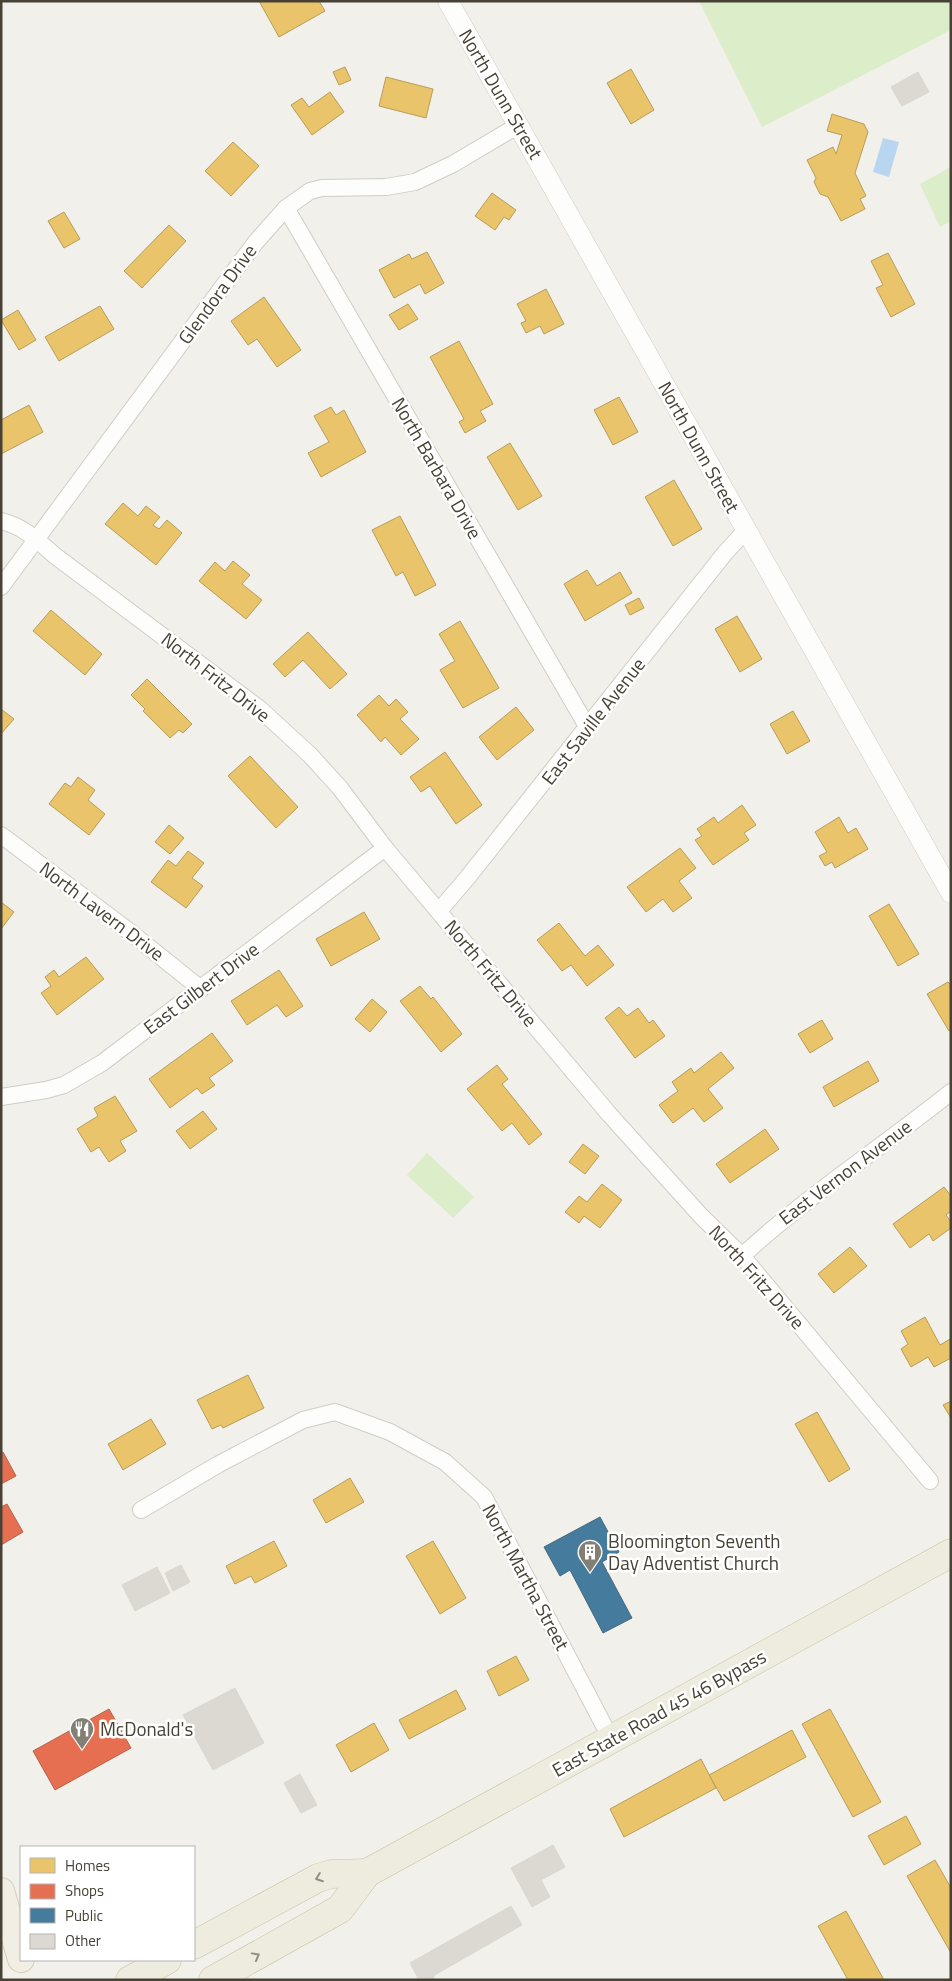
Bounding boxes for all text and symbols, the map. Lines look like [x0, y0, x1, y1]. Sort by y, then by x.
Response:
street label: North Dunn Street [452, 23, 551, 165]
street label: Glendora Drive [170, 238, 263, 350]
street label: North Dunn Street [651, 376, 748, 518]
street label: North Barbara Drive [385, 391, 490, 544]
street label: North Fritz Drive [155, 625, 277, 729]
street label: East Saville Avenue [534, 651, 652, 791]
street label: North Lavern Drive [34, 854, 171, 967]
street label: North Fritz Drive [438, 913, 545, 1032]
street label: East Gilbert Drive [137, 934, 265, 1041]
street label: East Vernon Avenue [772, 1112, 917, 1231]
street label: North Fritz Drive [703, 1218, 812, 1335]
street label: North Martha Street [476, 1498, 577, 1655]
place label: Bloomington Seventh Day Adventist Church [608, 1526, 781, 1577]
building icon: Bloomington Seventh Day Adventist Church [577, 1539, 603, 1573]
street label: East State Road 45 46 Bypass [546, 1641, 771, 1784]
place label: McDonald's [100, 1714, 193, 1743]
restaurant icon: McDonald's [69, 1716, 95, 1750]
legend [20, 1846, 195, 1961]
text: Homes [65, 1854, 110, 1877]
one-way arrow [316, 1872, 324, 1882]
text: Shops [65, 1879, 104, 1902]
text: Public [65, 1904, 103, 1927]
text: Other [65, 1929, 101, 1952]
one-way arrow [250, 1952, 259, 1962]

